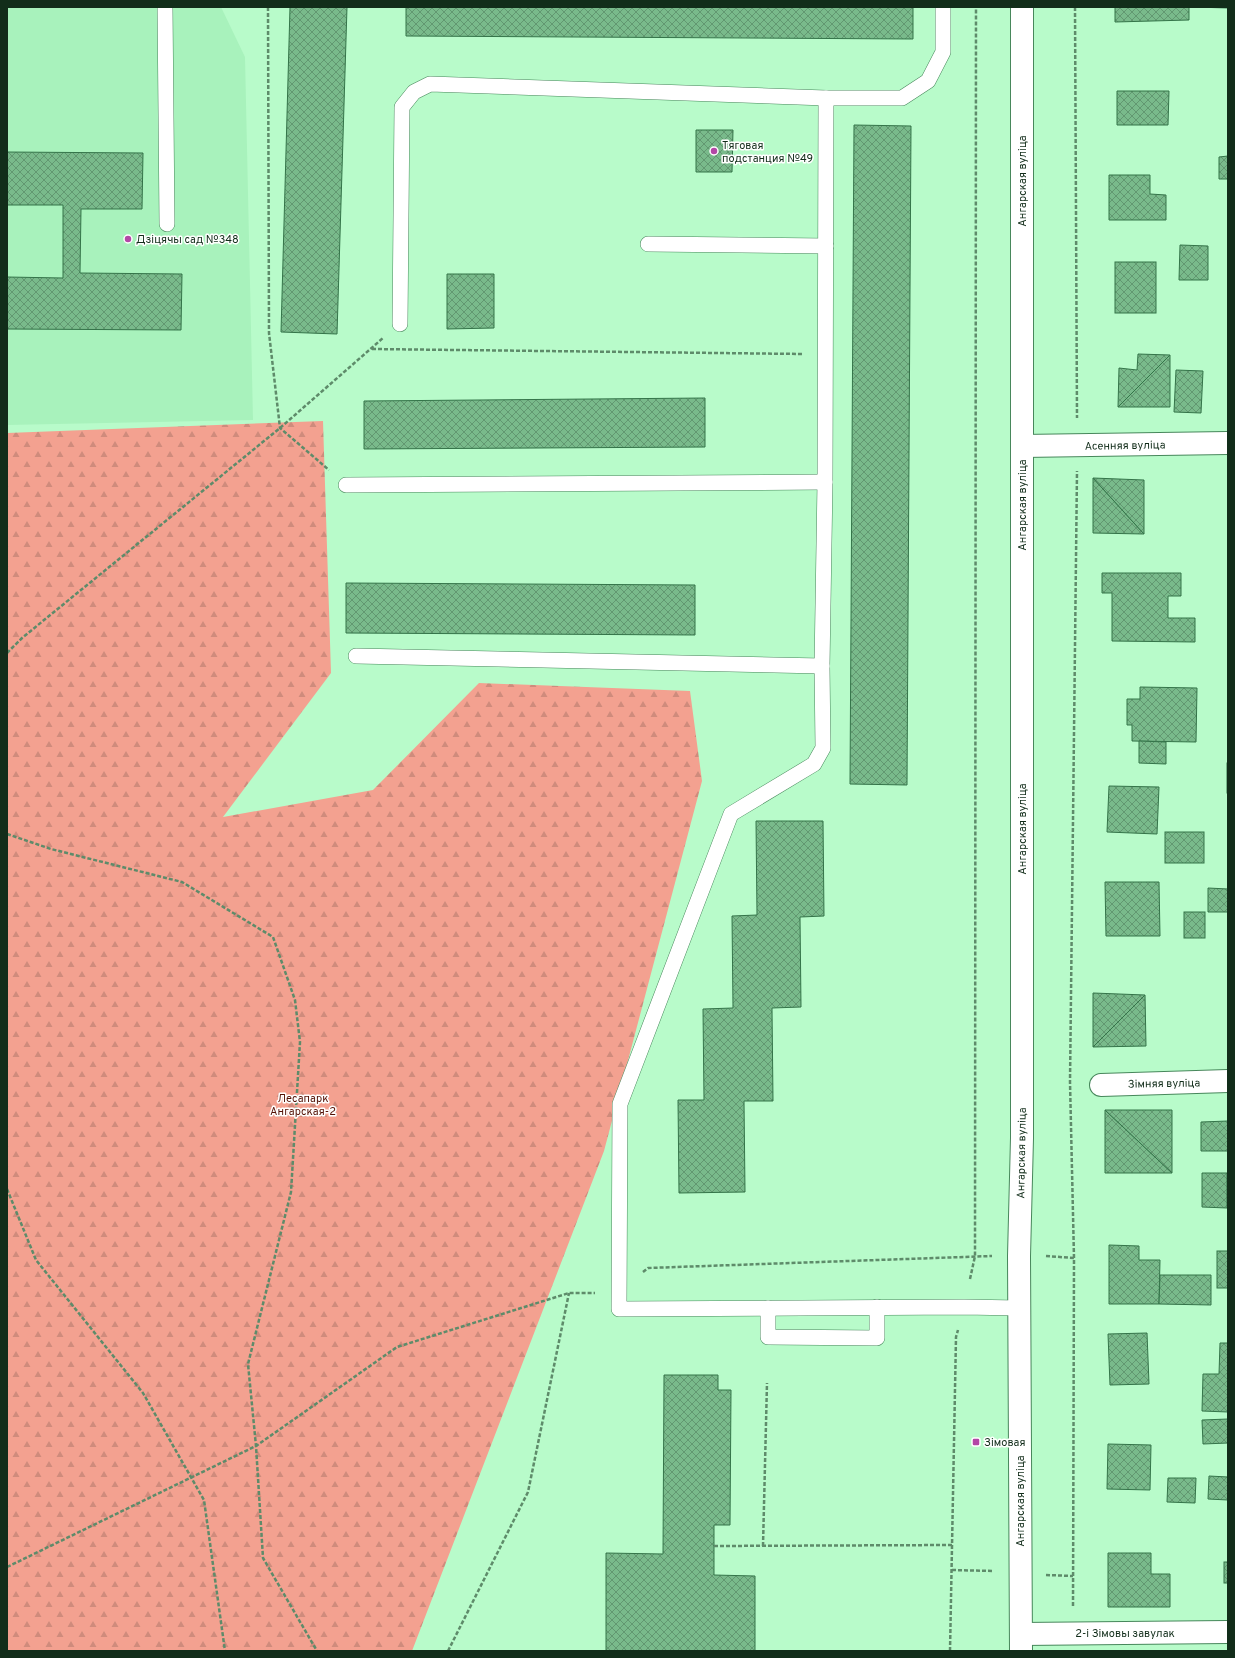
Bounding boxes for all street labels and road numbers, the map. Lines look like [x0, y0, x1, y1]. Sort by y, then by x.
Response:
street label: Ангарская вуліца [1016, 135, 1030, 227]
street label: Асенняя вуліца [1084, 438, 1166, 454]
street label: Ангарская вуліца [1016, 459, 1030, 551]
street label: Ангарская вуліца [1016, 783, 1030, 875]
street label: Зімняя вуліца [1128, 1076, 1201, 1092]
street label: Ангарская вуліца [1014, 1107, 1030, 1199]
street label: Ангарская вуліца [1014, 1455, 1028, 1547]
street label: 2-і Зімовы завулак [1075, 1627, 1175, 1641]

